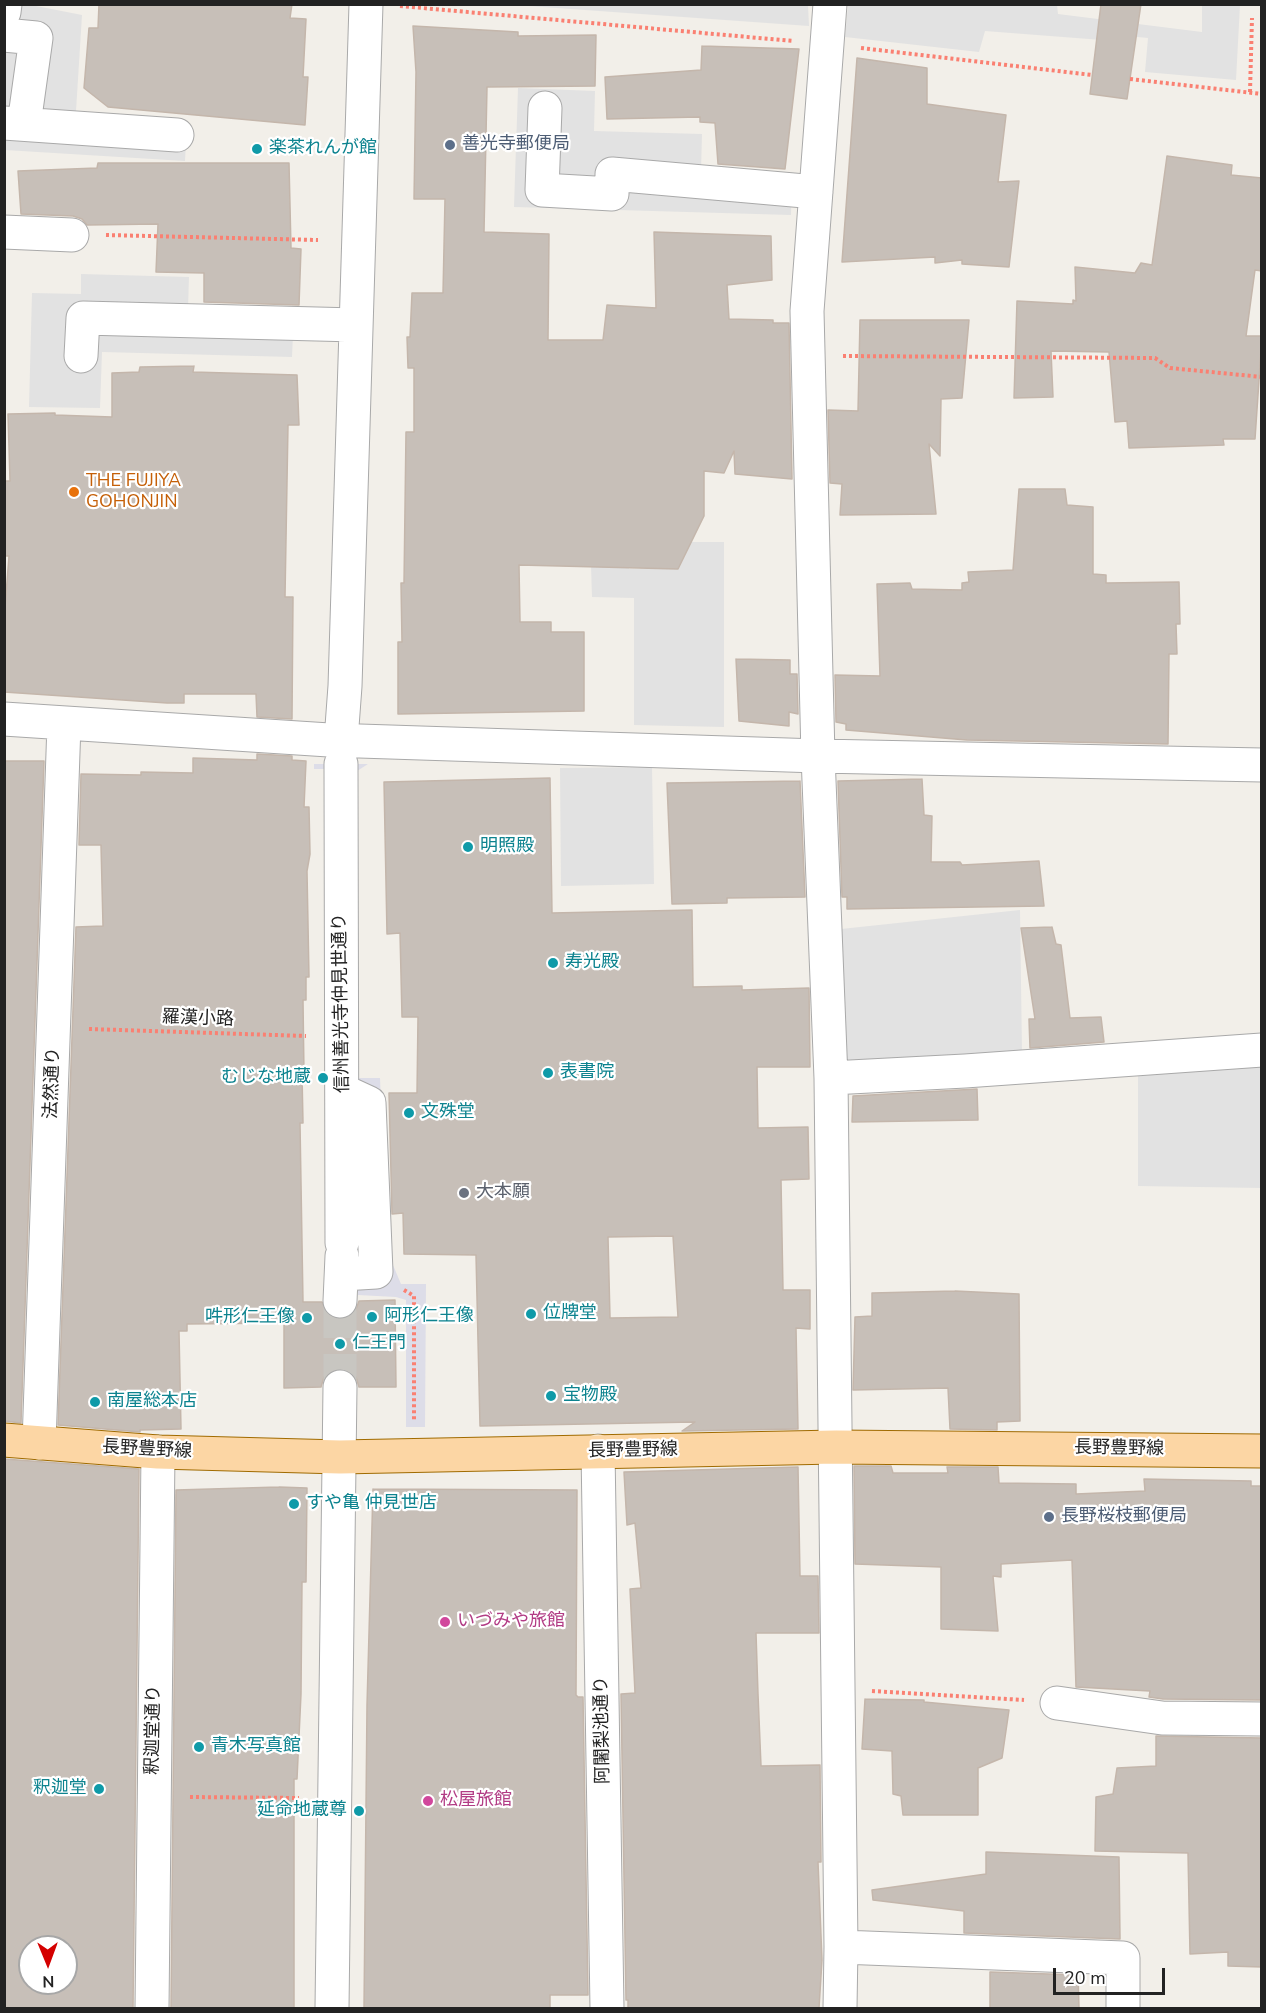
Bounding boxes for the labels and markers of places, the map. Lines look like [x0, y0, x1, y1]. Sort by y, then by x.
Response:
place label: 善光寺郵便局 [462, 134, 570, 156]
place label: 楽茶れんが館 [269, 138, 377, 160]
marker: 善光寺郵便局 [443, 138, 457, 152]
marker: 楽茶れんが館 [250, 142, 264, 156]
place label: THE FUJIYA GOHONJIN [86, 471, 181, 514]
marker: THE FUJIYA GOHONJIN [67, 485, 81, 499]
place label: 明照殿 [480, 836, 534, 858]
marker: 明照殿 [461, 840, 475, 854]
place label: 寿光殿 [565, 952, 619, 974]
marker: 寿光殿 [546, 956, 560, 970]
place label: 表書院 [560, 1062, 614, 1084]
marker: 表書院 [541, 1066, 555, 1080]
place label: むじな地蔵 [221, 1067, 311, 1089]
marker: むじな地蔵 [316, 1071, 330, 1085]
place label: 文殊堂 [421, 1102, 475, 1124]
marker: 文殊堂 [402, 1106, 416, 1120]
place label: 大本願 [476, 1182, 530, 1204]
marker: 大本願 [457, 1186, 471, 1200]
place label: 位牌堂 [543, 1303, 597, 1325]
place label: 阿形仁王像 [384, 1306, 474, 1328]
place label: 吽形仁王像 [205, 1307, 295, 1329]
marker: 位牌堂 [524, 1307, 538, 1321]
marker: 阿形仁王像 [365, 1310, 379, 1324]
marker: 吽形仁王像 [300, 1311, 314, 1325]
place label: 仁王門 [352, 1333, 406, 1355]
marker: 仁王門 [333, 1337, 347, 1351]
place label: 宝物殿 [563, 1385, 617, 1407]
marker: 宝物殿 [544, 1389, 558, 1403]
place label: 南屋総本店 [107, 1391, 197, 1413]
marker: 南屋総本店 [88, 1395, 102, 1409]
place label: すや亀 仲見世店 [306, 1493, 437, 1515]
marker: すや亀 仲見世店 [287, 1497, 301, 1511]
place label: 長野桜枝郵便局 [1061, 1506, 1187, 1528]
marker: 長野桜枝郵便局 [1042, 1510, 1056, 1524]
place label: いづみや旅館 [457, 1611, 565, 1633]
marker: いづみや旅館 [438, 1615, 452, 1629]
place label: 青木写真館 [211, 1736, 301, 1758]
marker: 青木写真館 [192, 1740, 206, 1754]
place label: 釈迦堂 [33, 1778, 87, 1800]
marker: 釈迦堂 [92, 1782, 106, 1796]
place label: 松屋旅館 [440, 1790, 512, 1812]
marker: 松屋旅館 [421, 1794, 435, 1808]
place label: 延命地蔵尊 [257, 1800, 347, 1822]
marker: 延命地蔵尊 [352, 1804, 366, 1818]

